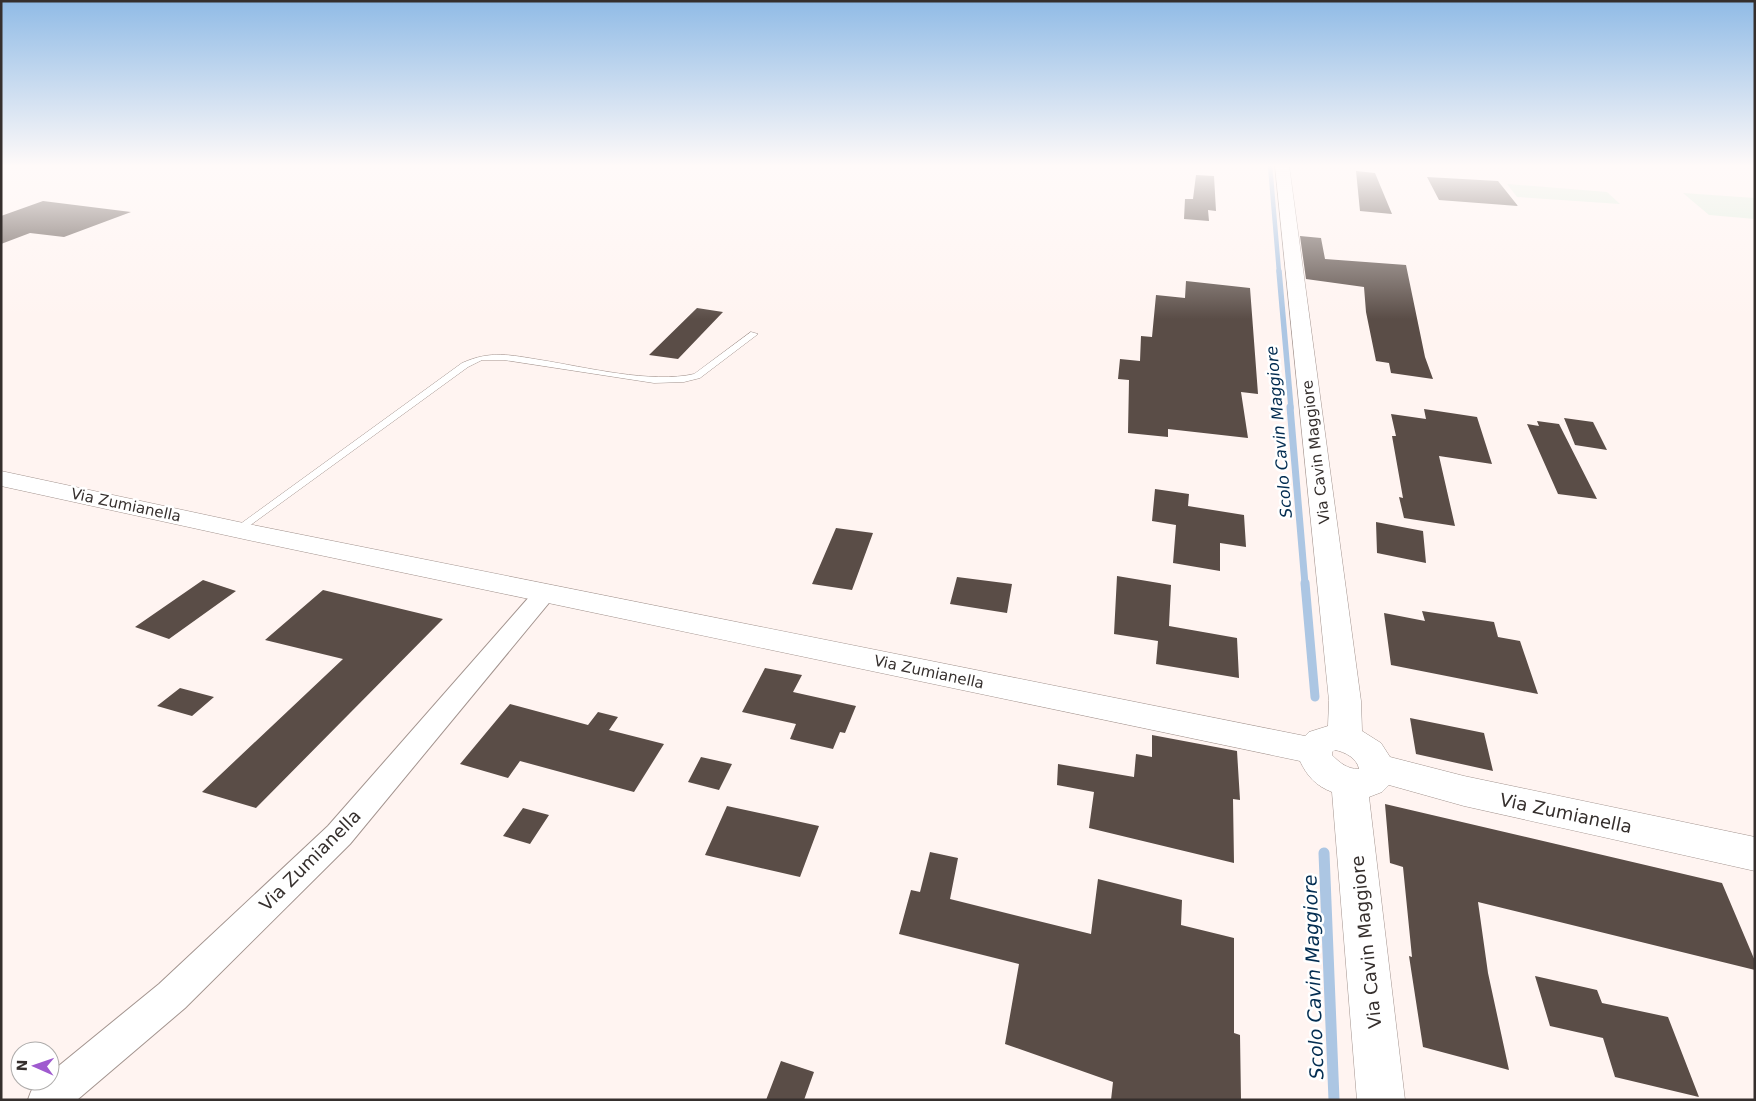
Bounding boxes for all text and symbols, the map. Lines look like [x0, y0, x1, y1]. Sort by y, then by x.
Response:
water label: Scolo Cavin Maggiore [1262, 345, 1296, 519]
street label: Via Cavin Maggiore [1298, 379, 1334, 525]
street label: Via Zumianella [69, 485, 183, 525]
street label: Via Zumianella [872, 652, 986, 692]
street label: Via Zumianella [1498, 789, 1634, 837]
street label: Via Zumianella [255, 805, 365, 915]
street label: Via Cavin Maggiore [1346, 855, 1386, 1029]
water label: Scolo Cavin Maggiore [1298, 874, 1328, 1080]
north arrow [10, 1041, 60, 1091]
text: N [14, 1059, 30, 1072]

